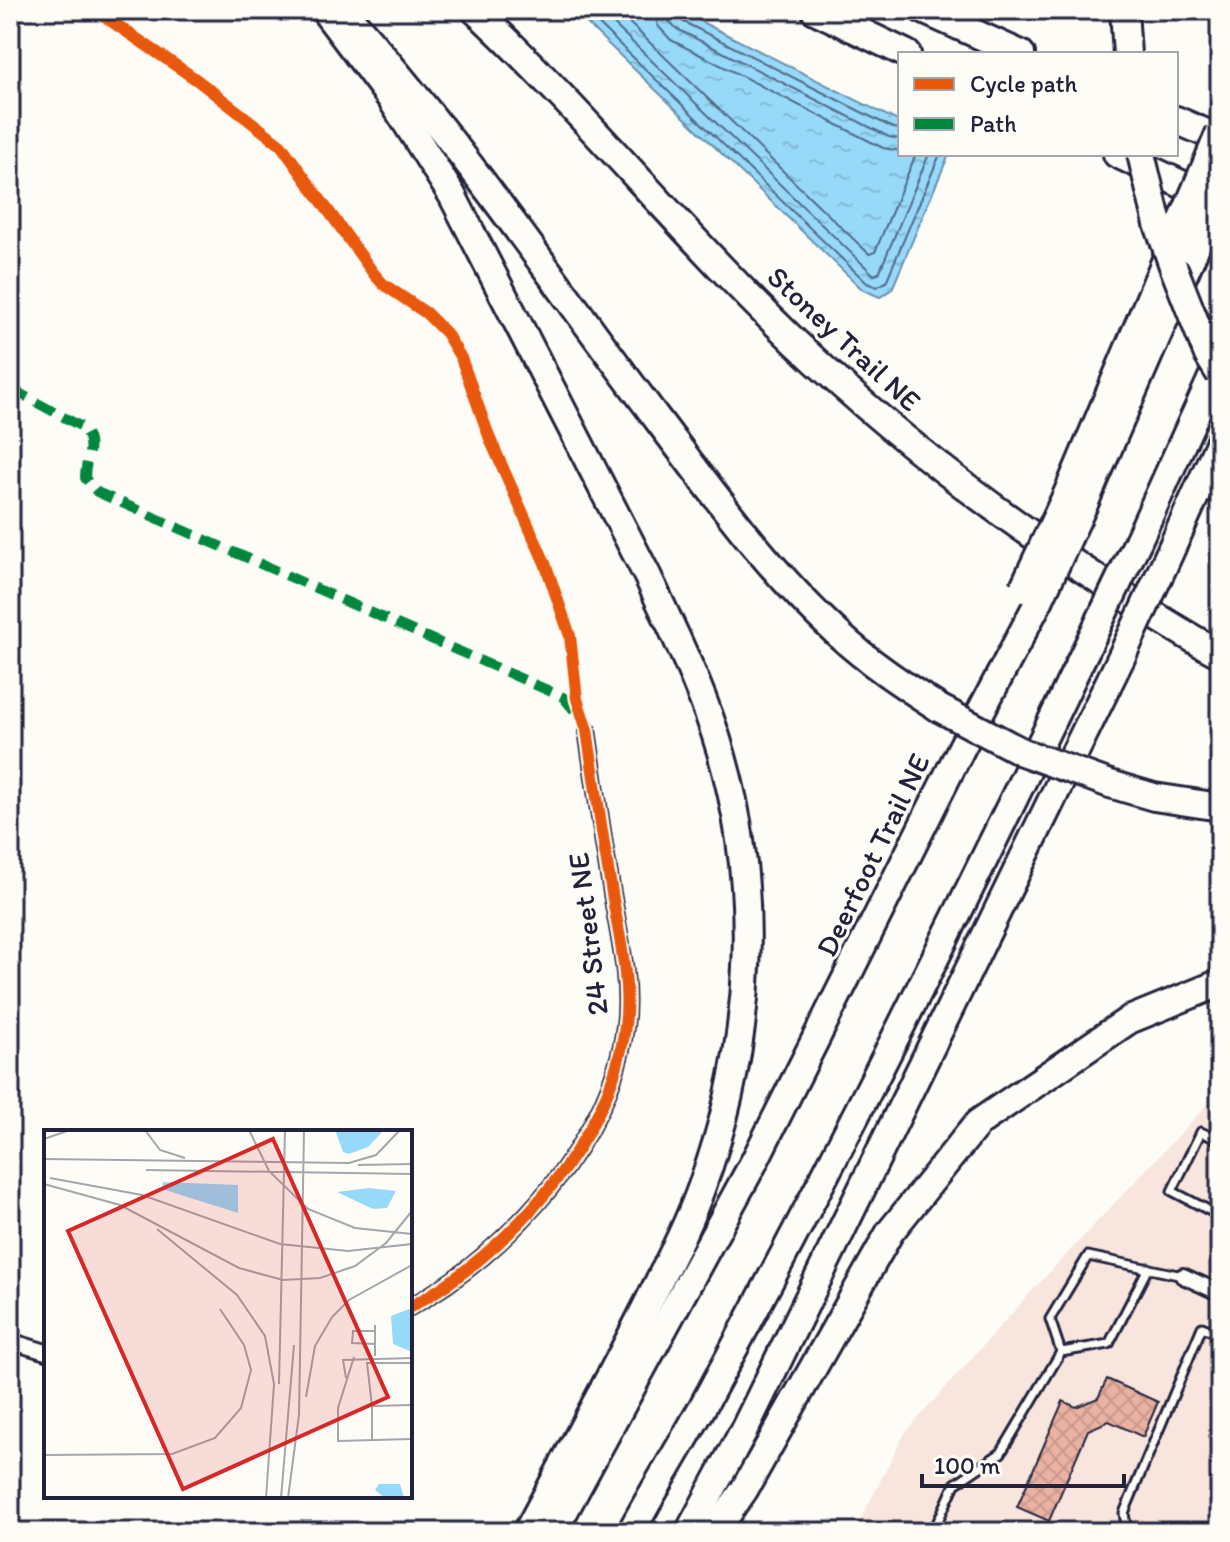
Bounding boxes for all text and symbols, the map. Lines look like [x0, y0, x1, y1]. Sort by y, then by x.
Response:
legend [898, 52, 1178, 156]
text: Cycle path [970, 69, 1077, 98]
text: Path [970, 109, 1017, 138]
street label: Stoney Trail NE [760, 258, 929, 419]
street label: Deerfoot Trail NE [807, 747, 938, 962]
street label: 24 Street NE [559, 851, 616, 1017]
inset map [44, 1130, 412, 1498]
scale bar [922, 1438, 1124, 1488]
text: 100 m [934, 1451, 1000, 1480]

